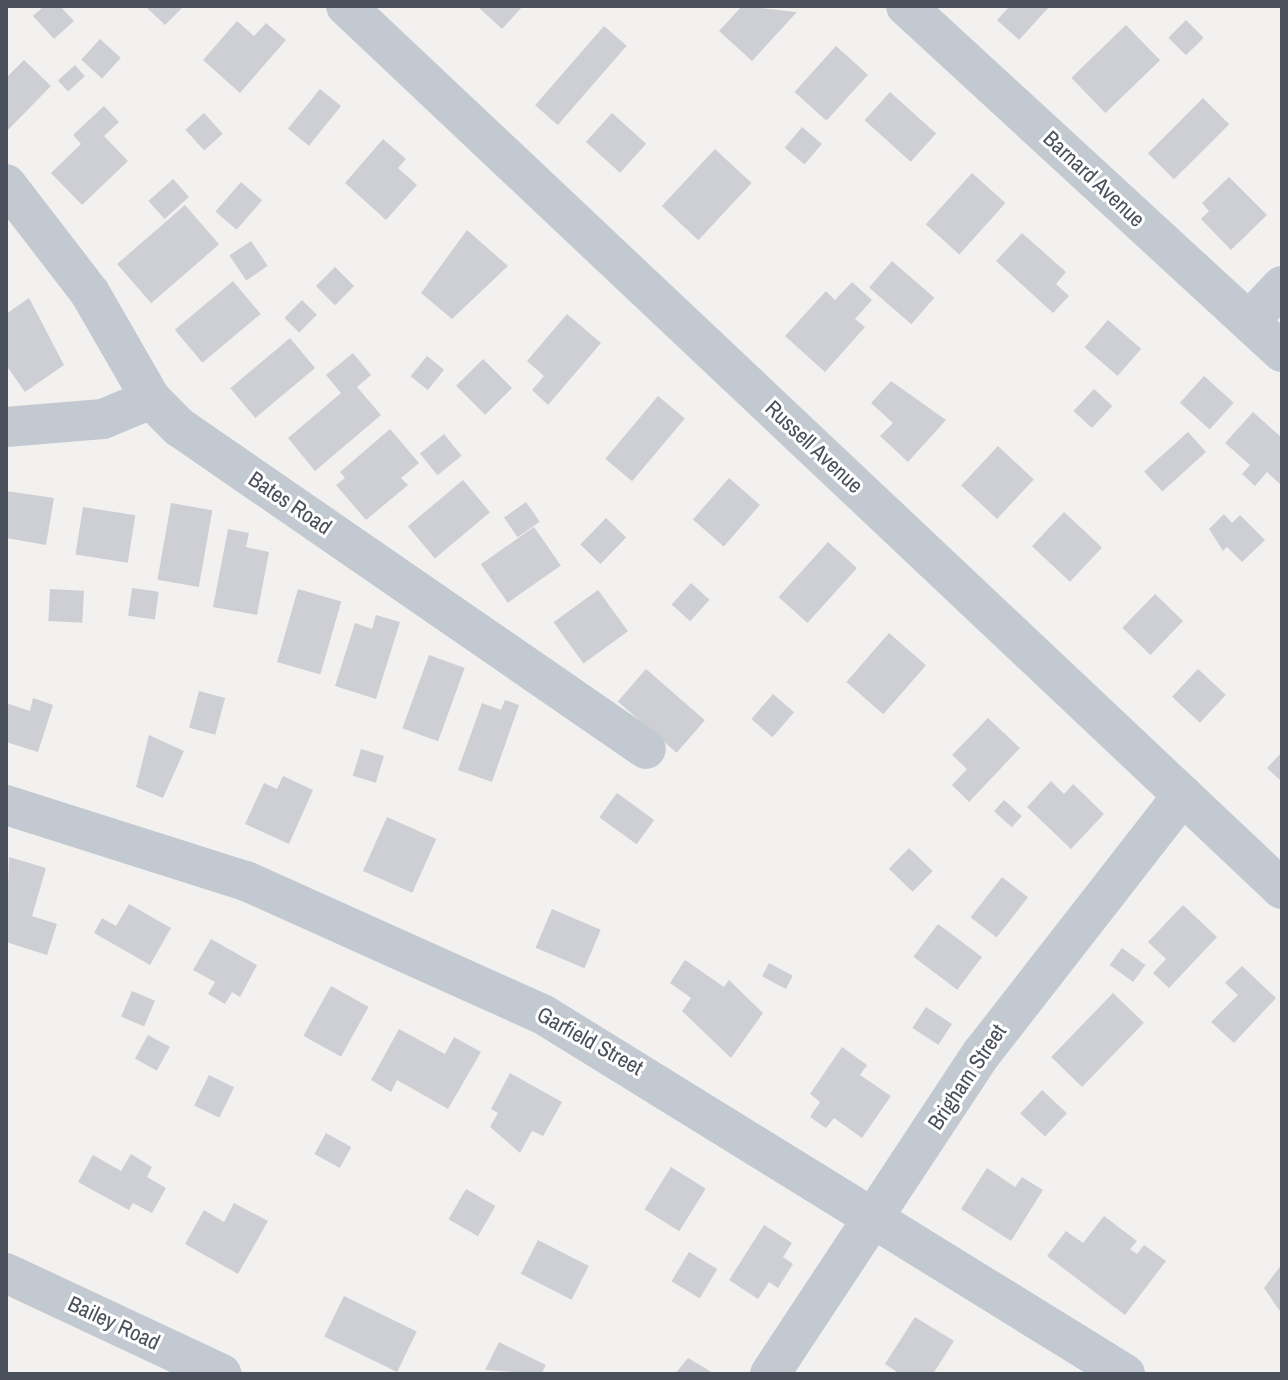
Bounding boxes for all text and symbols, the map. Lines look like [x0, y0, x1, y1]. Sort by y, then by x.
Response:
street label: Barnard Avenue [1037, 125, 1151, 233]
street label: Russell Avenue [759, 395, 869, 499]
street label: Bates Road [244, 466, 336, 540]
street label: Garfield Street [532, 1001, 648, 1081]
street label: Brigham Street [922, 1019, 1012, 1135]
street label: Bailey Road [64, 1290, 164, 1356]

